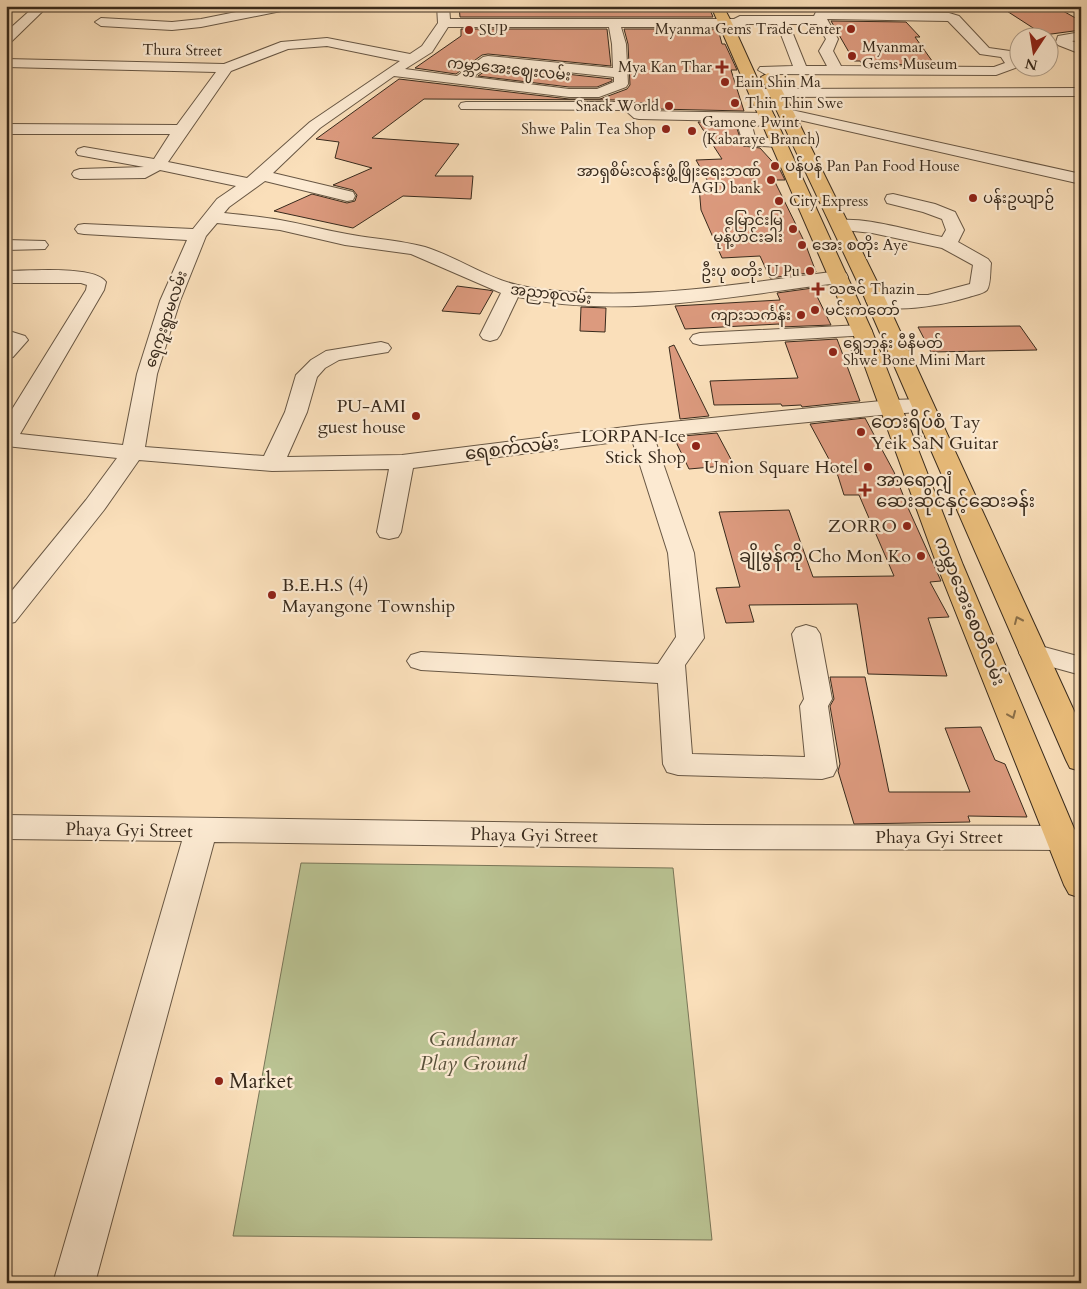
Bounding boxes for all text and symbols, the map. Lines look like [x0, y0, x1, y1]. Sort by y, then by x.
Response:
place label: Myanma Gems Trade Center [655, 19, 842, 39]
place label: SUP [479, 20, 508, 40]
marker: Myanma Gems Trade Center [845, 23, 857, 35]
marker: SUP [463, 24, 475, 36]
north arrow [1010, 28, 1060, 78]
place label: Myanmar Gems Museum [862, 37, 958, 74]
street label: Thura Street [142, 39, 222, 61]
marker: Myanmar Gems Museum [846, 50, 858, 62]
street label: ကမ္ဘာအေးဈေးလမ်း [446, 53, 572, 87]
text: N [1023, 54, 1039, 75]
place label: Mya Kan Thar [618, 57, 713, 77]
marker: Mya Kan Thar [716, 61, 728, 73]
place label: Eain Shin Ma [735, 72, 821, 92]
marker: Eain Shin Ma [719, 76, 731, 88]
place label: Thin Thin Swe [745, 93, 844, 113]
place label: Snack World [576, 96, 659, 116]
marker: Thin Thin Swe [729, 97, 741, 109]
marker: Snack World [663, 100, 675, 112]
place label: Gamone Pwint (Kabaraye Branch) [702, 112, 820, 149]
place label: Shwe Palin Tea Shop [521, 119, 656, 139]
marker: Shwe Palin Tea Shop [660, 123, 672, 135]
marker: Gamone Pwint (Kabaraye Branch) [686, 125, 698, 137]
place label: ပန်ပန် Pan Pan Food House [785, 156, 960, 178]
marker: ပန်ပန် Pan Pan Food House [769, 160, 781, 172]
place label: အာရှစိမ်းလန်းဖွံ့ဖြိုးရေးဘဏ် AGD bank [577, 161, 761, 198]
marker: အာရှစိမ်းလန်းဖွံ့ဖြိုးရေးဘဏ် AGD bank [765, 174, 777, 186]
place label: ပန်းဥယျာဉ် [983, 188, 1054, 210]
place label: City Express [789, 191, 868, 211]
marker: ပန်းဥယျာဉ် [967, 192, 979, 204]
marker: City Express [773, 195, 785, 207]
place label: မြောင်းမြ မုန့်ဟင်းခါး [713, 210, 783, 249]
marker: မြောင်းမြ မုန့်ဟင်းခါး [787, 223, 799, 235]
place label: အေး စတိုး Aye [812, 235, 908, 257]
marker: အေး စတိုး Aye [796, 239, 808, 251]
place label: ဦးပု စတိုး U Pu [701, 261, 800, 283]
marker: ဦးပု စတိုး U Pu [804, 265, 816, 277]
street label: ရေကူးရွာမလမ်း [140, 268, 194, 371]
street label: အညာစုလမ်း [509, 279, 593, 311]
place label: သဇင် Thazin [829, 279, 916, 299]
marker: သဇင် Thazin [811, 282, 825, 296]
place label: မင်းကတော် [825, 300, 900, 320]
marker: မင်းကတော် [809, 304, 821, 316]
place label: ကျားသင်္ကန်း [711, 305, 791, 327]
marker: ကျားသင်္ကန်း [795, 309, 807, 321]
place label: ရွှေဘုန်း မီနီမတ် Shwe Bone Mini Mart [843, 333, 985, 370]
marker: ရွှေဘုန်း မီနီမတ် Shwe Bone Mini Mart [827, 346, 839, 358]
place label: PU-AMI guest house [318, 394, 406, 440]
place label: တေးရိပ်စံ Tay Yeik SaN Guitar [871, 408, 999, 456]
marker: PU-AMI guest house [410, 410, 422, 422]
place label: LORPAN Ice Stick Shop [581, 424, 686, 470]
marker: တေးရိပ်စံ Tay Yeik SaN Guitar [855, 426, 867, 438]
street label: ရေစက်လမ်း [463, 429, 561, 469]
marker: LORPAN Ice Stick Shop [690, 440, 702, 452]
place label: Union Square Hotel [704, 455, 858, 480]
marker: Union Square Hotel [862, 461, 874, 473]
place label: အာရောဂျံ ဆေးဆိုင်နှင့်ဆေးခန်း [876, 468, 1035, 516]
marker: အာရောဂျံ ဆေးဆိုင်နှင့်ဆေးခန်း [858, 483, 872, 497]
place label: ZORRO [828, 514, 897, 539]
marker: ZORRO [901, 520, 913, 532]
street label: ကမ္ဘာအေးစေတီလမ်း [926, 532, 1013, 690]
place label: ချိုမွန်ကို Cho Mon Ko [739, 542, 911, 571]
marker: ချိုမွန်ကို Cho Mon Ko [915, 550, 927, 562]
place label: B.E.H.S (4) Mayangone Township [282, 573, 455, 619]
marker: B.E.H.S (4) Mayangone Township [266, 589, 278, 601]
one-way arrow [1013, 616, 1024, 625]
one-way arrow [1005, 710, 1016, 719]
street label: Phaya Gyi Street [65, 817, 193, 844]
street label: Phaya Gyi Street [470, 822, 598, 849]
street label: Phaya Gyi Street [875, 825, 1003, 850]
park label: Gandamar Play Ground [419, 1025, 528, 1078]
place label: Market [229, 1067, 293, 1096]
marker: Market [213, 1075, 225, 1087]

